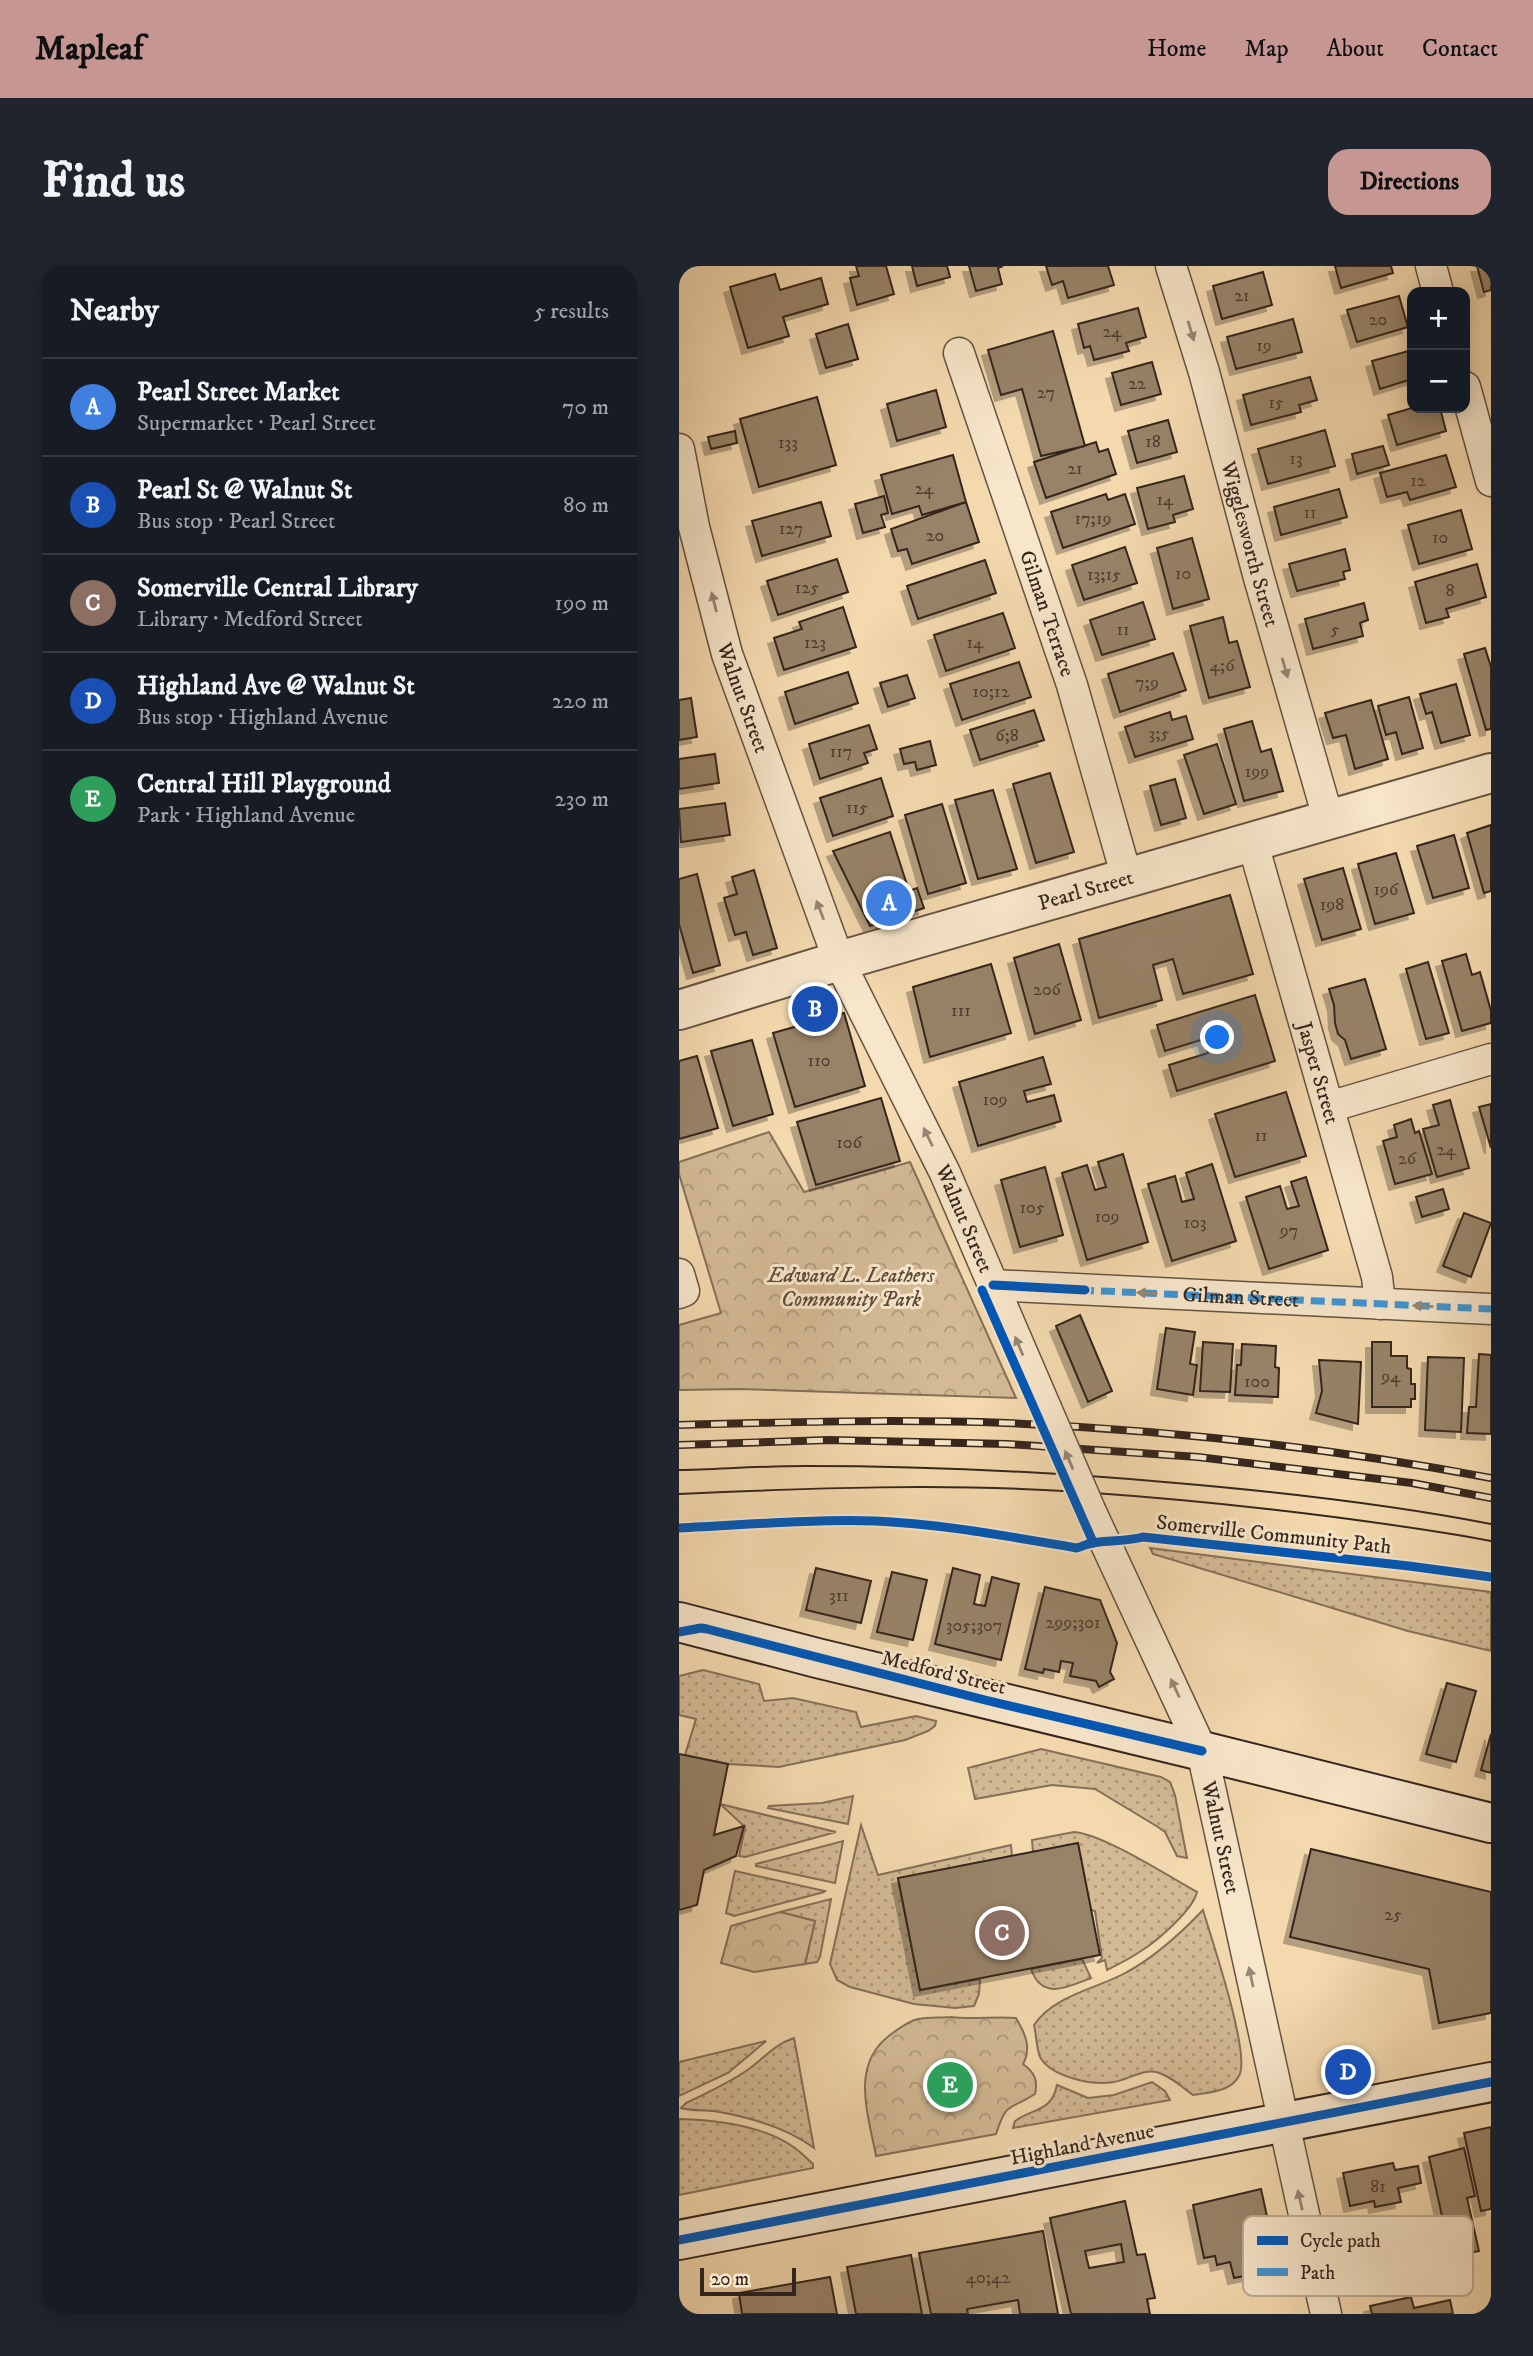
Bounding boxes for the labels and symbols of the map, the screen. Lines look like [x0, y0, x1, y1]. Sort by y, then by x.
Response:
house number: 21 [1234, 285, 1250, 307]
house number: 20 [1369, 309, 1387, 331]
house number: 24 [1102, 321, 1122, 343]
one-way arrow [1187, 321, 1197, 342]
house number: 19 [1256, 335, 1272, 357]
house number: 22 [1128, 373, 1146, 395]
house number: 27 [1037, 382, 1055, 404]
house number: 15 [1268, 392, 1284, 414]
house number: 18 [1145, 431, 1161, 453]
house number: 133 [778, 432, 798, 454]
house number: 13 [1289, 448, 1303, 470]
house number: 21 [1067, 458, 1083, 480]
street label: Wigglesworth Street [1214, 458, 1284, 630]
house number: 12 [1410, 470, 1426, 492]
house number: 24 [914, 478, 934, 500]
house number: 14 [1157, 489, 1174, 511]
house number: 11 [1303, 502, 1317, 524]
house number: 17;19 [1075, 508, 1111, 530]
house number: 127 [779, 518, 803, 540]
house number: 20 [926, 525, 944, 547]
house number: 10 [1432, 527, 1448, 549]
street label: Gilman Terrace [1013, 547, 1080, 680]
house number: 10 [1175, 563, 1191, 585]
house number: 13;15 [1087, 564, 1121, 586]
house number: 125 [795, 577, 819, 599]
house number: 8 [1445, 580, 1455, 602]
one-way arrow [708, 591, 719, 613]
house number: 11 [1116, 619, 1130, 641]
house number: 5 [1331, 619, 1340, 641]
house number: 123 [804, 632, 826, 654]
house number: 14 [967, 632, 984, 654]
street label: Walnut Street [710, 639, 774, 757]
house number: 4;6 [1209, 655, 1235, 677]
one-way arrow [1280, 658, 1290, 679]
house number: 7;9 [1135, 672, 1159, 694]
house number: 10;12 [973, 681, 1010, 703]
house number: 3;5 [1149, 723, 1170, 745]
house number: 6;8 [995, 725, 1019, 747]
house number: 117 [830, 741, 852, 763]
house number: 199 [1245, 761, 1269, 783]
house number: 115 [846, 797, 868, 819]
street label: Pearl Street [1035, 865, 1137, 917]
pin: A [866, 877, 912, 929]
house number: 196 [1374, 879, 1399, 901]
house number: 198 [1320, 894, 1344, 916]
one-way arrow [815, 899, 826, 920]
house number: 206 [1033, 979, 1062, 1001]
pin: B [792, 983, 838, 1035]
house number: 111 [951, 1000, 971, 1022]
street label: Jasper Street [1290, 1017, 1345, 1127]
your location [1200, 1020, 1234, 1054]
house number: 110 [808, 1050, 830, 1072]
house number: 109 [982, 1089, 1008, 1111]
house number: 11 [1254, 1125, 1268, 1147]
one-way arrow [922, 1127, 933, 1147]
house number: 106 [836, 1132, 862, 1154]
house number: 24 [1436, 1139, 1456, 1161]
house number: 26 [1398, 1148, 1417, 1170]
street label: Walnut Street [929, 1160, 998, 1277]
house number: 105 [1019, 1197, 1045, 1219]
house number: 109 [1094, 1206, 1120, 1228]
house number: 103 [1184, 1212, 1206, 1234]
house number: 97 [1279, 1220, 1298, 1242]
park label: Edward L. Leathers Community Park [767, 1263, 935, 1313]
street label: Gilman Street [1182, 1282, 1300, 1314]
one-way arrow [1135, 1287, 1157, 1298]
one-way arrow [1412, 1300, 1434, 1311]
one-way arrow [1013, 1335, 1024, 1356]
house number: 94 [1380, 1366, 1401, 1388]
house number: 100 [1244, 1371, 1270, 1393]
one-way arrow [1063, 1450, 1074, 1471]
street label: Somerville Community Path [1155, 1510, 1393, 1560]
house number: 311 [829, 1585, 849, 1607]
house number: 299;301 [1045, 1612, 1101, 1634]
house number: 305;307 [946, 1615, 1002, 1637]
street label: Medford Street [879, 1645, 1009, 1701]
one-way arrow [1169, 1678, 1180, 1698]
street label: Walnut Street [1195, 1778, 1245, 1897]
house number: 25 [1384, 1904, 1402, 1926]
pin: C [979, 1907, 1025, 1959]
one-way arrow [1246, 1966, 1257, 1988]
pin: D [1325, 2046, 1371, 2098]
pin: E [927, 2059, 973, 2111]
street label: Highland Avenue [1008, 2118, 1157, 2172]
house number: 81 [1370, 2176, 1386, 2198]
one-way arrow [1294, 2189, 1305, 2211]
legend [1243, 2216, 1473, 2296]
text: Cycle path [1300, 2230, 1381, 2253]
text: Path [1300, 2262, 1335, 2285]
scale bar [700, 2265, 796, 2297]
house number: 40;42 [966, 2267, 1010, 2289]

